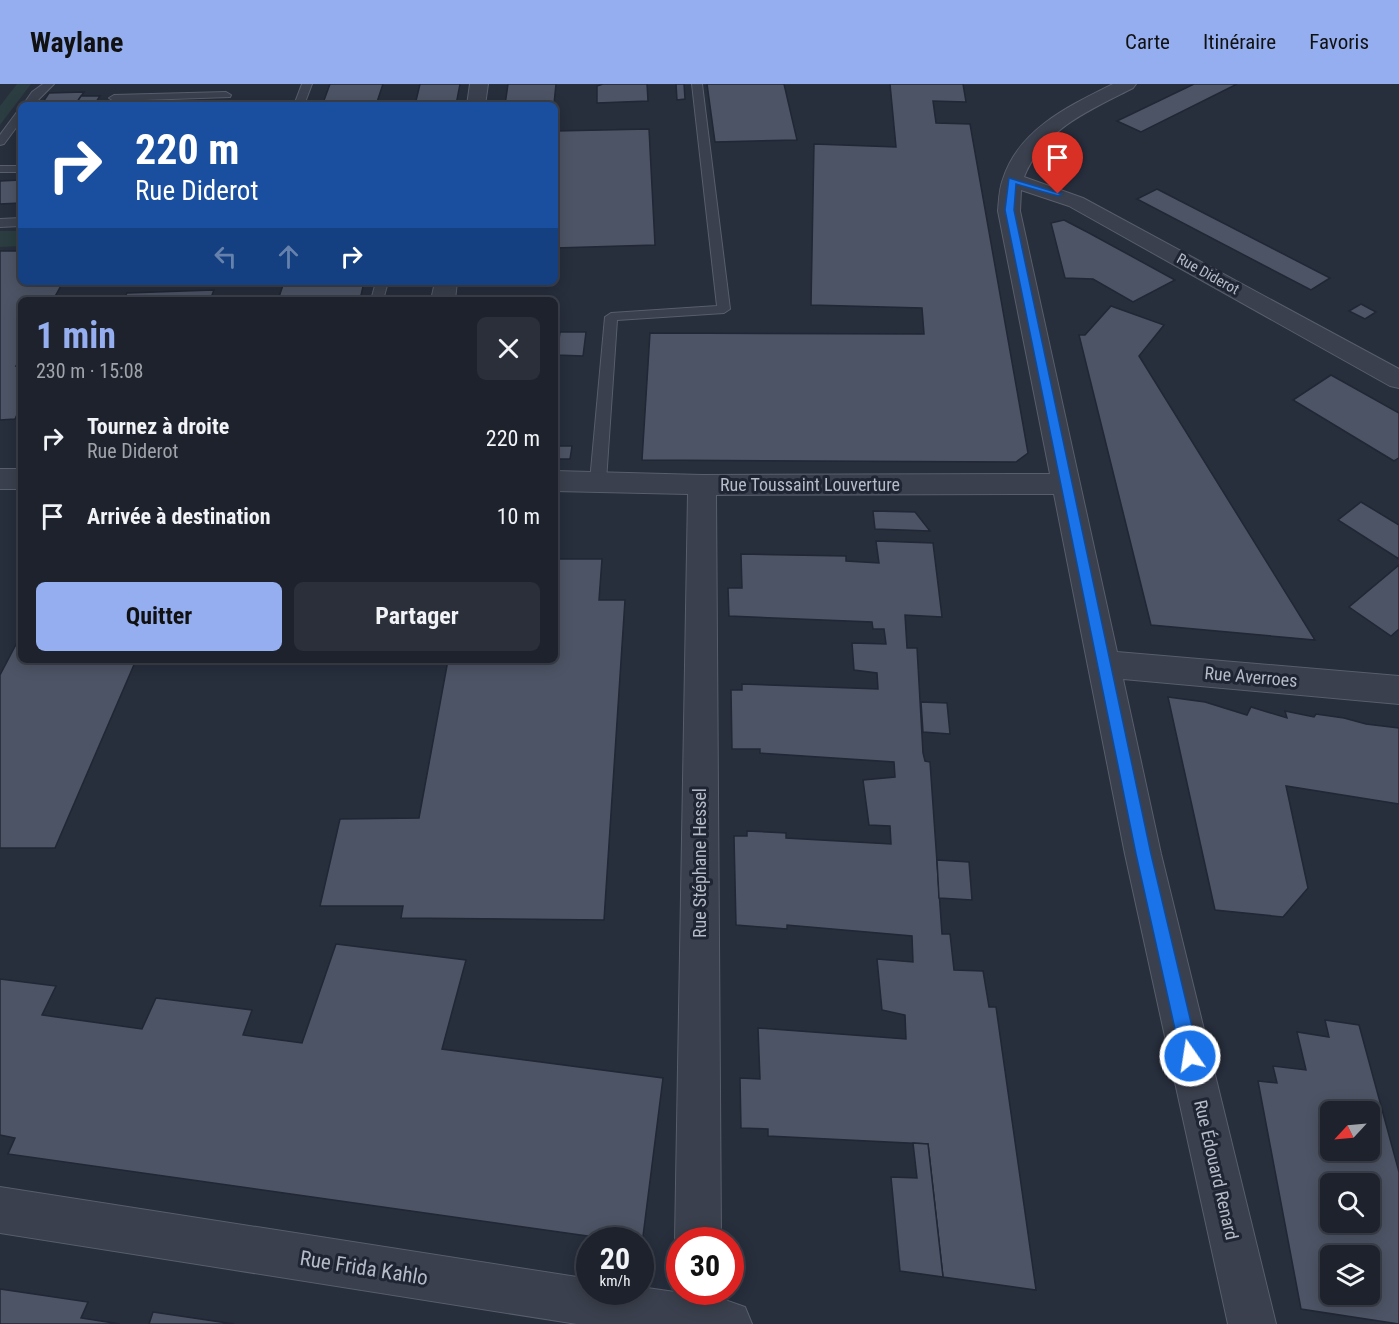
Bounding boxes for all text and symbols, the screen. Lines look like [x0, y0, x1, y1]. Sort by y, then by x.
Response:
text: Waylane [30, 26, 123, 59]
text: Carte [1125, 30, 1170, 54]
text: Itinéraire [1203, 30, 1276, 54]
text: Favoris [1309, 30, 1369, 54]
text: 220 m [135, 125, 240, 174]
icon: right [36, 126, 114, 204]
pin [1032, 132, 1083, 194]
icon: arrive [1041, 141, 1074, 174]
text: Rue Diderot [135, 175, 258, 207]
icon: left [209, 240, 242, 273]
icon: ahead [272, 240, 305, 273]
icon: right [335, 240, 368, 273]
street label: Rue Diderot [1174, 250, 1242, 298]
text: 1 min [36, 315, 116, 357]
button: close [477, 317, 540, 380]
text: 230 m · 15:08 [36, 359, 143, 383]
text: Tournez à droite [87, 414, 229, 439]
icon: right [36, 422, 69, 455]
text: 220 m [486, 426, 540, 451]
text: Rue Diderot [87, 439, 178, 463]
street label: Rue Toussaint Louverture [720, 474, 900, 495]
icon: arrive [36, 500, 69, 533]
text: Arrivée à destination [87, 504, 271, 529]
text: 10 m [497, 504, 540, 529]
button: Quitter [36, 582, 282, 651]
button: Partager [294, 582, 540, 651]
street label: Rue Averroes [1204, 662, 1298, 691]
street label: Rue Stéphane Hessel [689, 788, 710, 938]
position arrow [1158, 1024, 1222, 1088]
street label: Rue Édouard Renard [1190, 1098, 1243, 1242]
north arrow [1320, 1101, 1380, 1161]
map controls [1320, 1101, 1380, 1305]
button: search [1320, 1173, 1380, 1233]
speed limit sign: 30 [666, 1227, 744, 1305]
text: 20 [600, 1241, 630, 1276]
button: layers [1320, 1245, 1380, 1305]
street label: Rue Frida Kahlo [298, 1246, 430, 1290]
text: km/h [600, 1272, 630, 1290]

